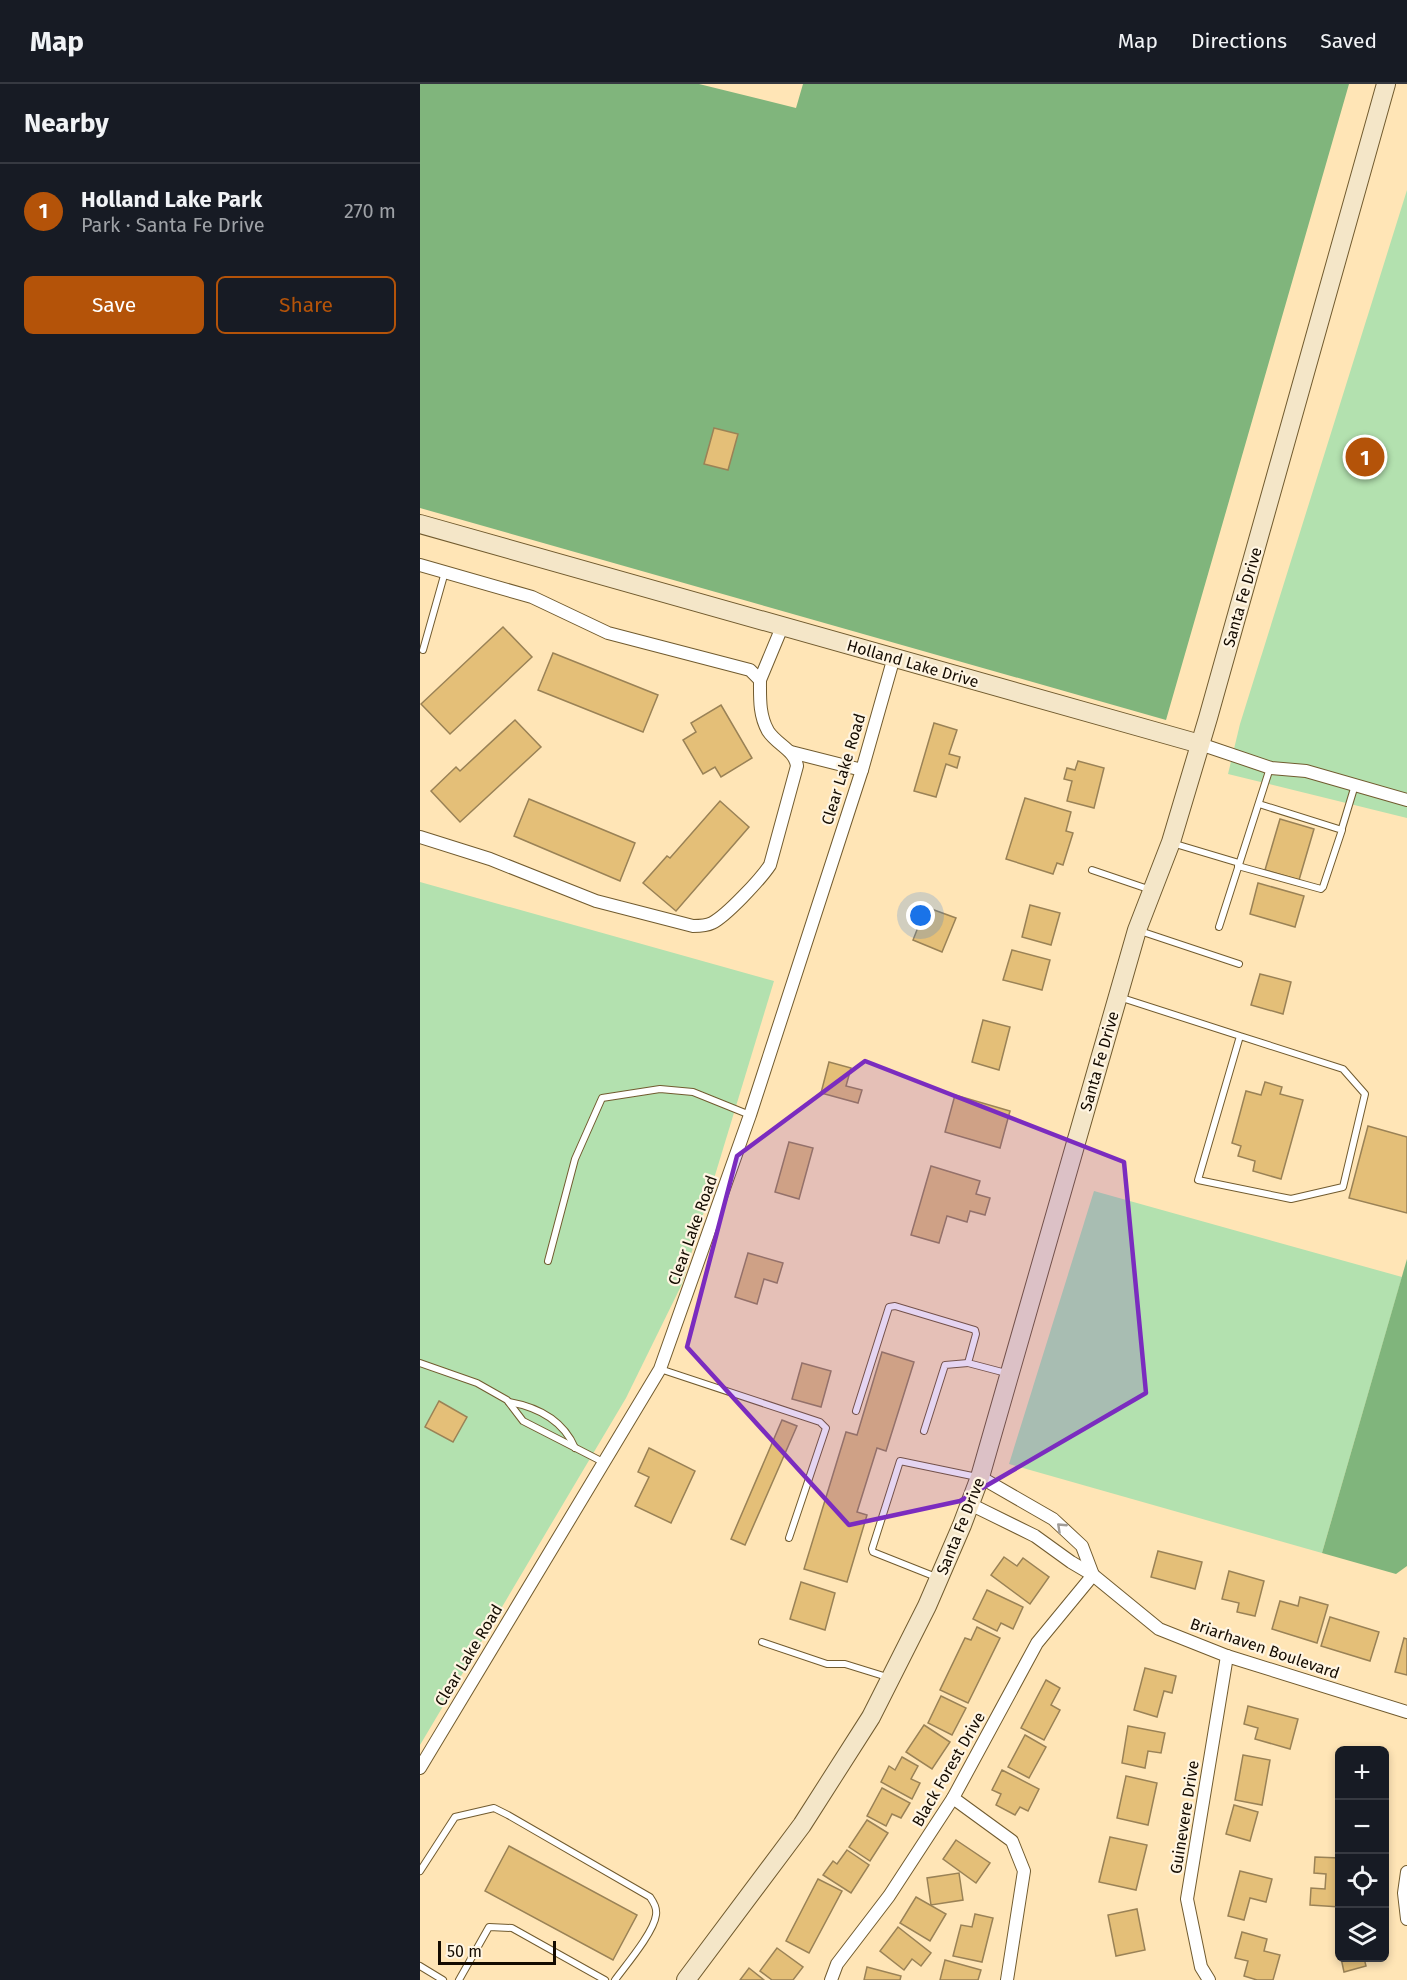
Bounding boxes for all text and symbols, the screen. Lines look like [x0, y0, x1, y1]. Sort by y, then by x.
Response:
text: Map [30, 25, 84, 58]
text: Map [1118, 28, 1158, 54]
text: Directions [1191, 28, 1287, 54]
text: Saved [1320, 28, 1377, 54]
text: Nearby [24, 108, 109, 139]
text: Holland Lake Park [81, 186, 262, 213]
text: 1 [39, 199, 48, 223]
text: 270 m [344, 199, 396, 223]
text: Park · Santa Fe Drive [81, 213, 265, 237]
button: Save [24, 276, 204, 334]
button: Share [216, 276, 396, 334]
pin: 1 [1346, 434, 1384, 479]
street label: Santa Fe Drive [1219, 545, 1266, 649]
street label: Holland Lake Drive [845, 636, 981, 691]
street label: Clear Lake Road [818, 711, 869, 827]
your location [906, 901, 935, 930]
street label: Santa Fe Drive [1076, 1009, 1123, 1113]
street label: Clear Lake Road [664, 1173, 721, 1288]
street label: Santa Fe Drive [932, 1475, 989, 1578]
one-way arrow [1058, 1523, 1068, 1534]
street label: Clear Lake Road [431, 1601, 506, 1710]
street label: Briarhaven Boulevard [1188, 1614, 1342, 1683]
street label: Black Forest Drive [908, 1709, 989, 1830]
map controls [1335, 1746, 1389, 1962]
button: + [1335, 1746, 1389, 1800]
street label: Guinevere Drive [1166, 1759, 1203, 1875]
button: − [1335, 1800, 1389, 1854]
button: locate [1335, 1854, 1389, 1908]
button: layers [1335, 1908, 1389, 1962]
scale bar [438, 1938, 556, 1966]
text: 50 m [447, 1942, 482, 1961]

